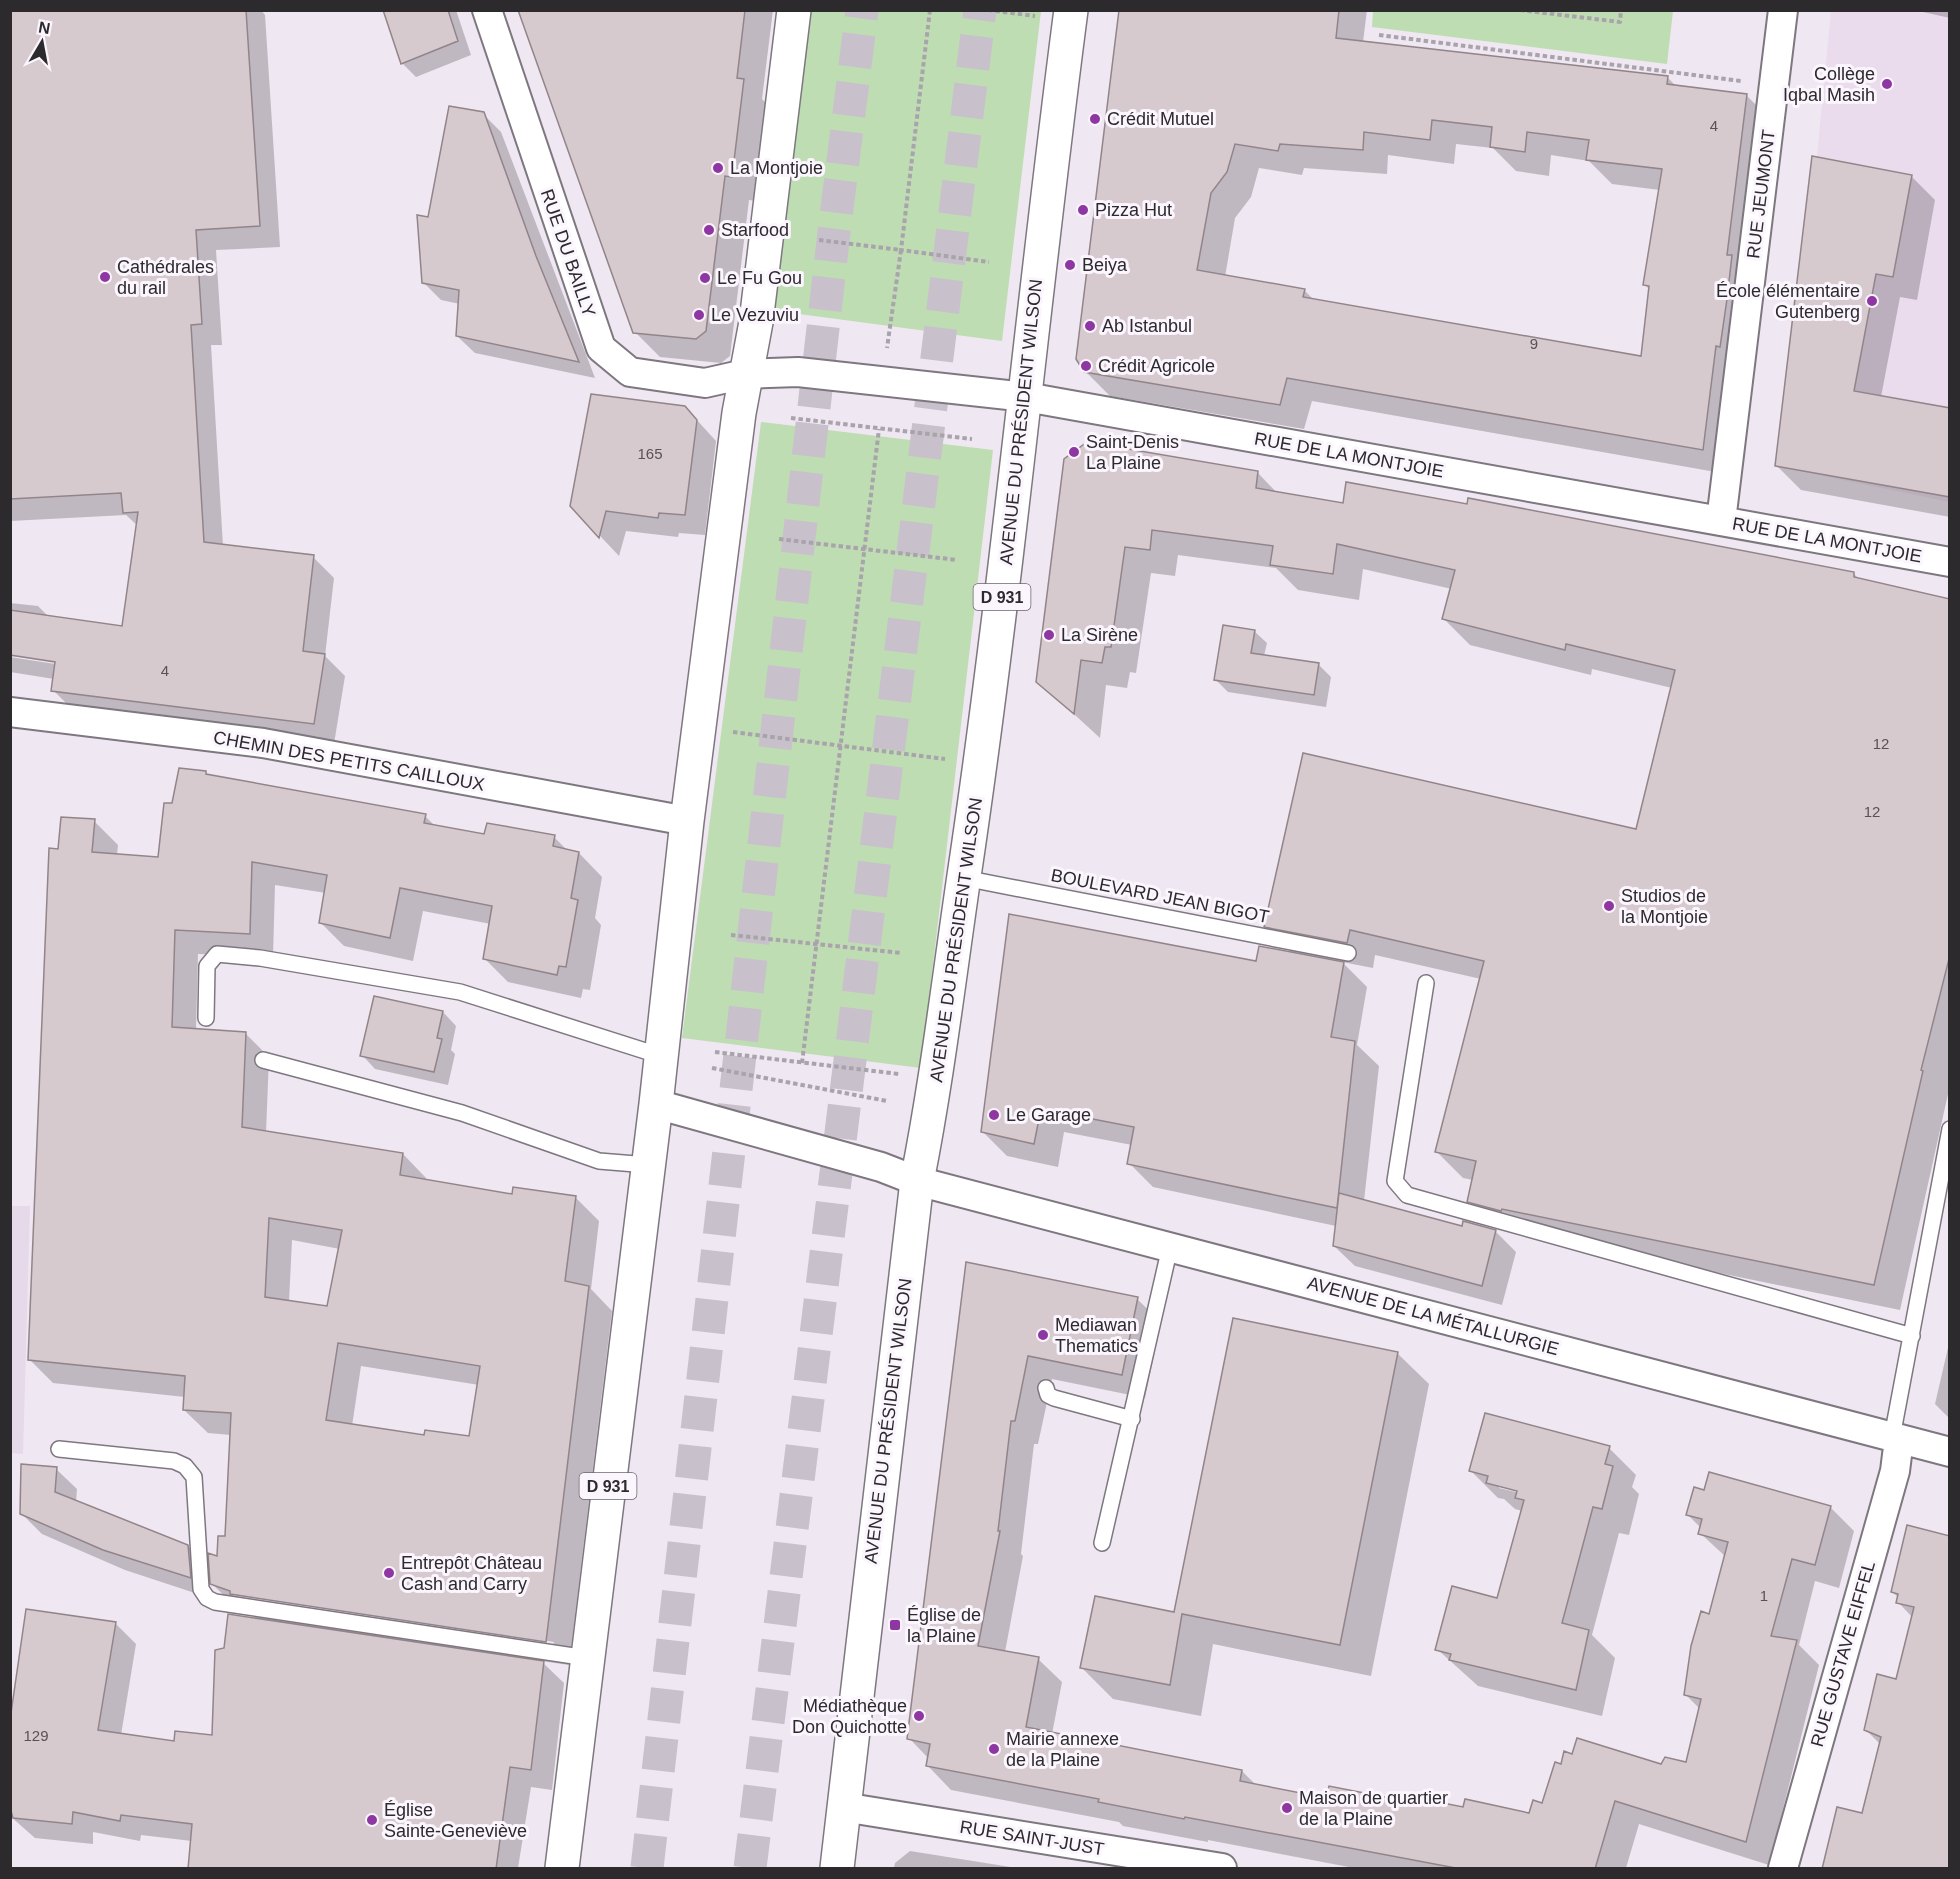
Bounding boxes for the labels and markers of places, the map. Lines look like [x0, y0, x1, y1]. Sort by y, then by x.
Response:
place label: Collège Iqbal Masih [1783, 64, 1875, 105]
marker: Collège Iqbal Masih [1880, 77, 1894, 91]
place label: Crédit Mutuel [1107, 109, 1214, 129]
marker: Crédit Mutuel [1088, 112, 1102, 126]
place label: La Montjoie [730, 158, 823, 178]
marker: La Montjoie [711, 161, 725, 175]
place label: Pizza Hut [1095, 200, 1172, 220]
marker: Pizza Hut [1076, 203, 1090, 217]
place label: Starfood [721, 220, 789, 240]
marker: Starfood [702, 223, 716, 237]
place label: Beiya [1082, 255, 1128, 275]
place label: Cathédrales du rail [117, 257, 214, 298]
marker: Beiya [1063, 258, 1077, 272]
place label: Le Fu Gou [717, 268, 802, 288]
marker: Cathédrales du rail [98, 270, 112, 284]
marker: Le Fu Gou [698, 271, 712, 285]
place label: École élémentaire Gutenberg [1716, 281, 1860, 322]
marker: École élémentaire Gutenberg [1865, 294, 1879, 308]
place label: Le Vezuviu [711, 305, 799, 325]
marker: Le Vezuviu [692, 308, 706, 322]
place label: Ab Istanbul [1102, 316, 1192, 336]
marker: Ab Istanbul [1083, 319, 1097, 333]
place label: Crédit Agricole [1098, 356, 1215, 376]
marker: Crédit Agricole [1079, 359, 1093, 373]
place label: Saint-Denis La Plaine [1086, 432, 1179, 473]
marker: Saint-Denis La Plaine [1067, 445, 1081, 459]
place label: La Sirène [1061, 625, 1138, 645]
marker: La Sirène [1042, 628, 1056, 642]
place label: Studios de la Montjoie [1621, 886, 1708, 927]
marker: Studios de la Montjoie [1602, 899, 1616, 913]
place label: Le Garage [1006, 1105, 1091, 1125]
marker: Le Garage [987, 1108, 1001, 1122]
place label: Mediawan Thematics [1055, 1315, 1138, 1356]
marker: Mediawan Thematics [1036, 1328, 1050, 1342]
place label: Entrepôt Château Cash and Carry [401, 1553, 542, 1594]
marker: Entrepôt Château Cash and Carry [382, 1566, 396, 1580]
place label: Église de la Plaine [907, 1605, 981, 1646]
marker: Église de la Plaine [888, 1618, 902, 1632]
place label: Médiathèque Don Quichotte [792, 1696, 907, 1737]
marker: Médiathèque Don Quichotte [912, 1709, 926, 1723]
place label: Mairie annexe de la Plaine [1006, 1729, 1119, 1770]
marker: Mairie annexe de la Plaine [987, 1742, 1001, 1756]
place label: Maison de quartier de la Plaine [1299, 1788, 1448, 1829]
place label: Église Sainte-Geneviève [384, 1800, 527, 1841]
marker: Maison de quartier de la Plaine [1280, 1801, 1294, 1815]
marker: Église Sainte-Geneviève [365, 1813, 379, 1827]

